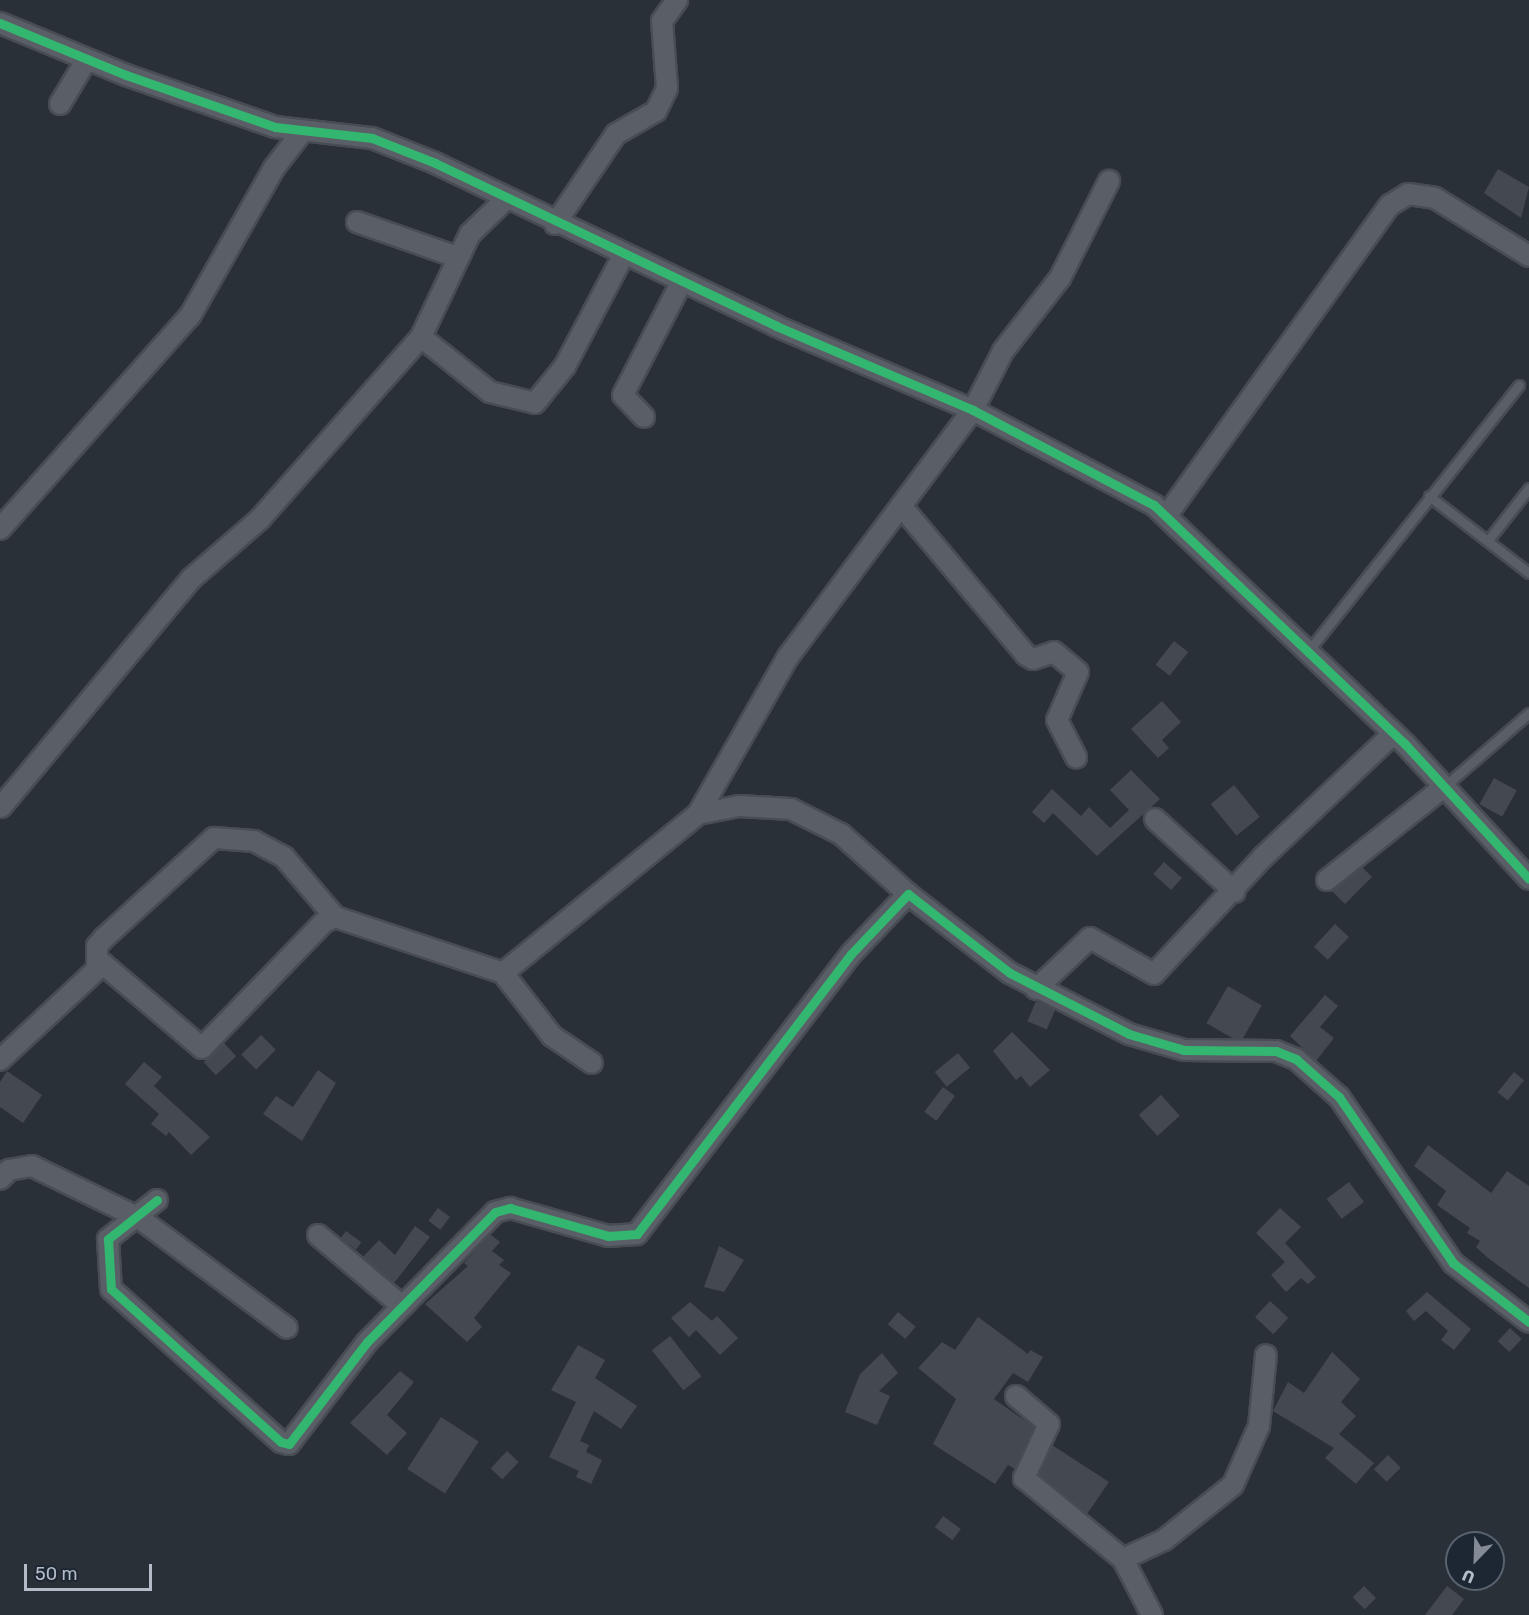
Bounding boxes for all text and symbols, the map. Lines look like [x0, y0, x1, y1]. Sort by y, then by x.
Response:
north arrow [1445, 1531, 1505, 1591]
scale bar [27, 1552, 154, 1590]
text: 50 m [35, 1563, 78, 1585]
text: U [1460, 1565, 1478, 1587]

